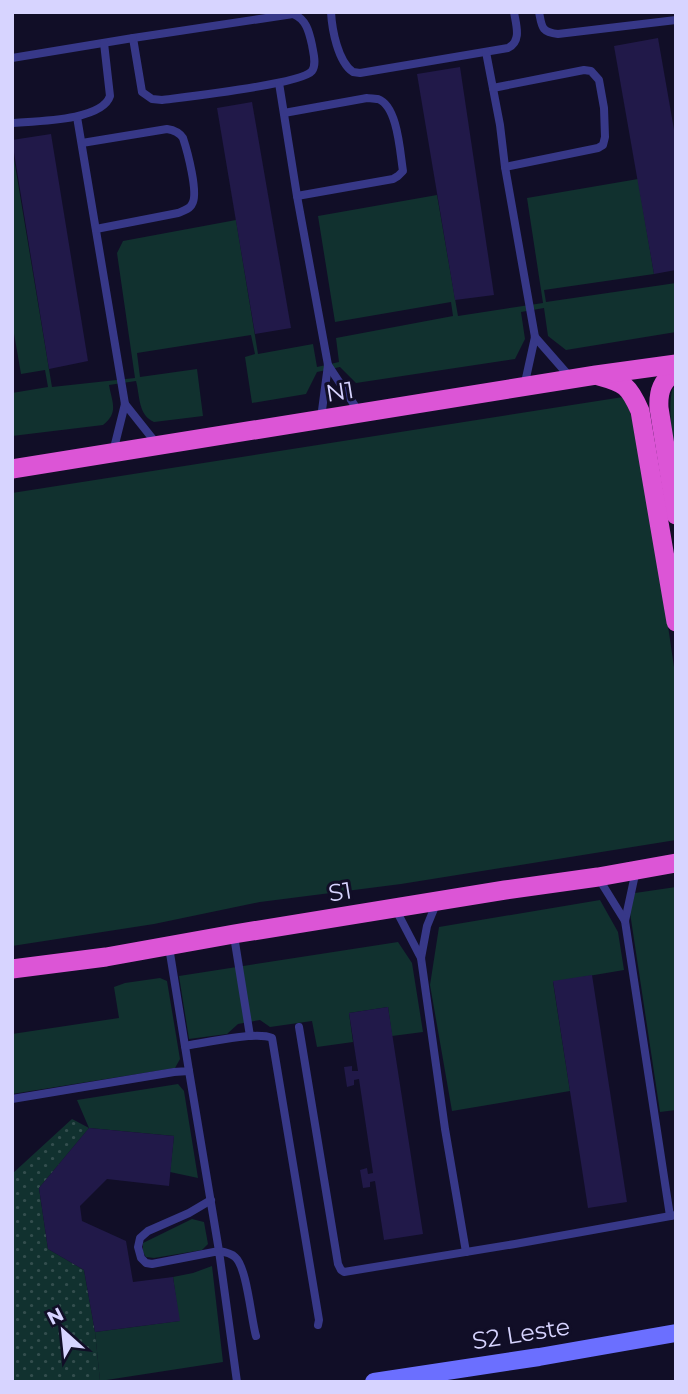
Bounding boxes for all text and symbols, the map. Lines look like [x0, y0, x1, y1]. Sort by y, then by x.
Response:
street label: N1 [324, 375, 356, 408]
street label: S1 [326, 875, 354, 908]
north arrow [28, 1296, 98, 1366]
text: N [43, 1303, 68, 1330]
street label: S2 Leste [470, 1311, 572, 1356]

